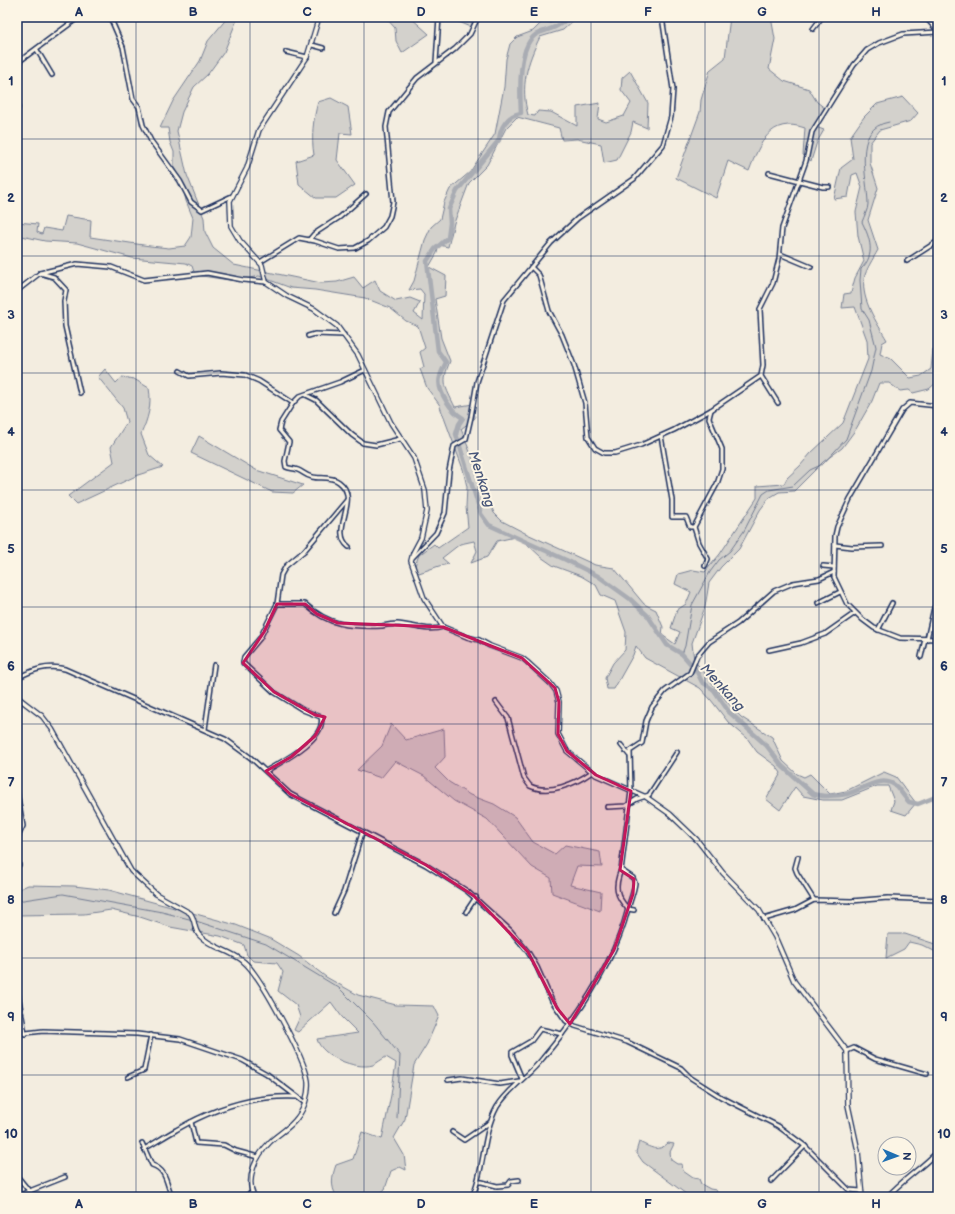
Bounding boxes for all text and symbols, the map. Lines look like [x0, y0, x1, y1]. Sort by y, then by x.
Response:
text: A [74, 4, 83, 20]
text: B [188, 4, 198, 20]
text: C [302, 4, 312, 20]
text: D [416, 4, 426, 20]
text: E [530, 4, 539, 20]
text: F [644, 4, 652, 20]
text: G [757, 4, 767, 20]
text: H [871, 4, 881, 20]
text: 1 [8, 73, 14, 89]
text: 1 [941, 73, 947, 89]
text: 2 [7, 190, 15, 206]
text: 2 [940, 190, 948, 206]
text: 3 [7, 307, 15, 323]
text: 3 [940, 307, 948, 323]
text: 4 [7, 424, 15, 440]
text: 4 [940, 424, 948, 440]
water label: Menkang [464, 449, 499, 510]
text: 5 [7, 541, 15, 557]
text: 5 [940, 541, 948, 557]
text: 6 [7, 658, 15, 674]
text: 6 [940, 658, 948, 674]
water label: Menkang [697, 660, 749, 715]
text: 7 [7, 775, 15, 791]
text: 7 [940, 775, 948, 791]
text: 8 [7, 892, 15, 908]
text: 8 [940, 892, 948, 908]
text: 9 [7, 1009, 15, 1025]
text: 9 [940, 1009, 948, 1025]
text: 10 [4, 1126, 18, 1142]
text: 10 [937, 1126, 951, 1142]
north arrow [877, 1136, 917, 1176]
text: N [900, 1152, 913, 1161]
text: A [74, 1196, 83, 1212]
text: B [188, 1196, 198, 1212]
text: C [302, 1196, 312, 1212]
text: D [416, 1196, 426, 1212]
text: E [530, 1196, 539, 1212]
text: F [644, 1196, 652, 1212]
text: G [757, 1196, 767, 1212]
text: H [871, 1196, 881, 1212]

